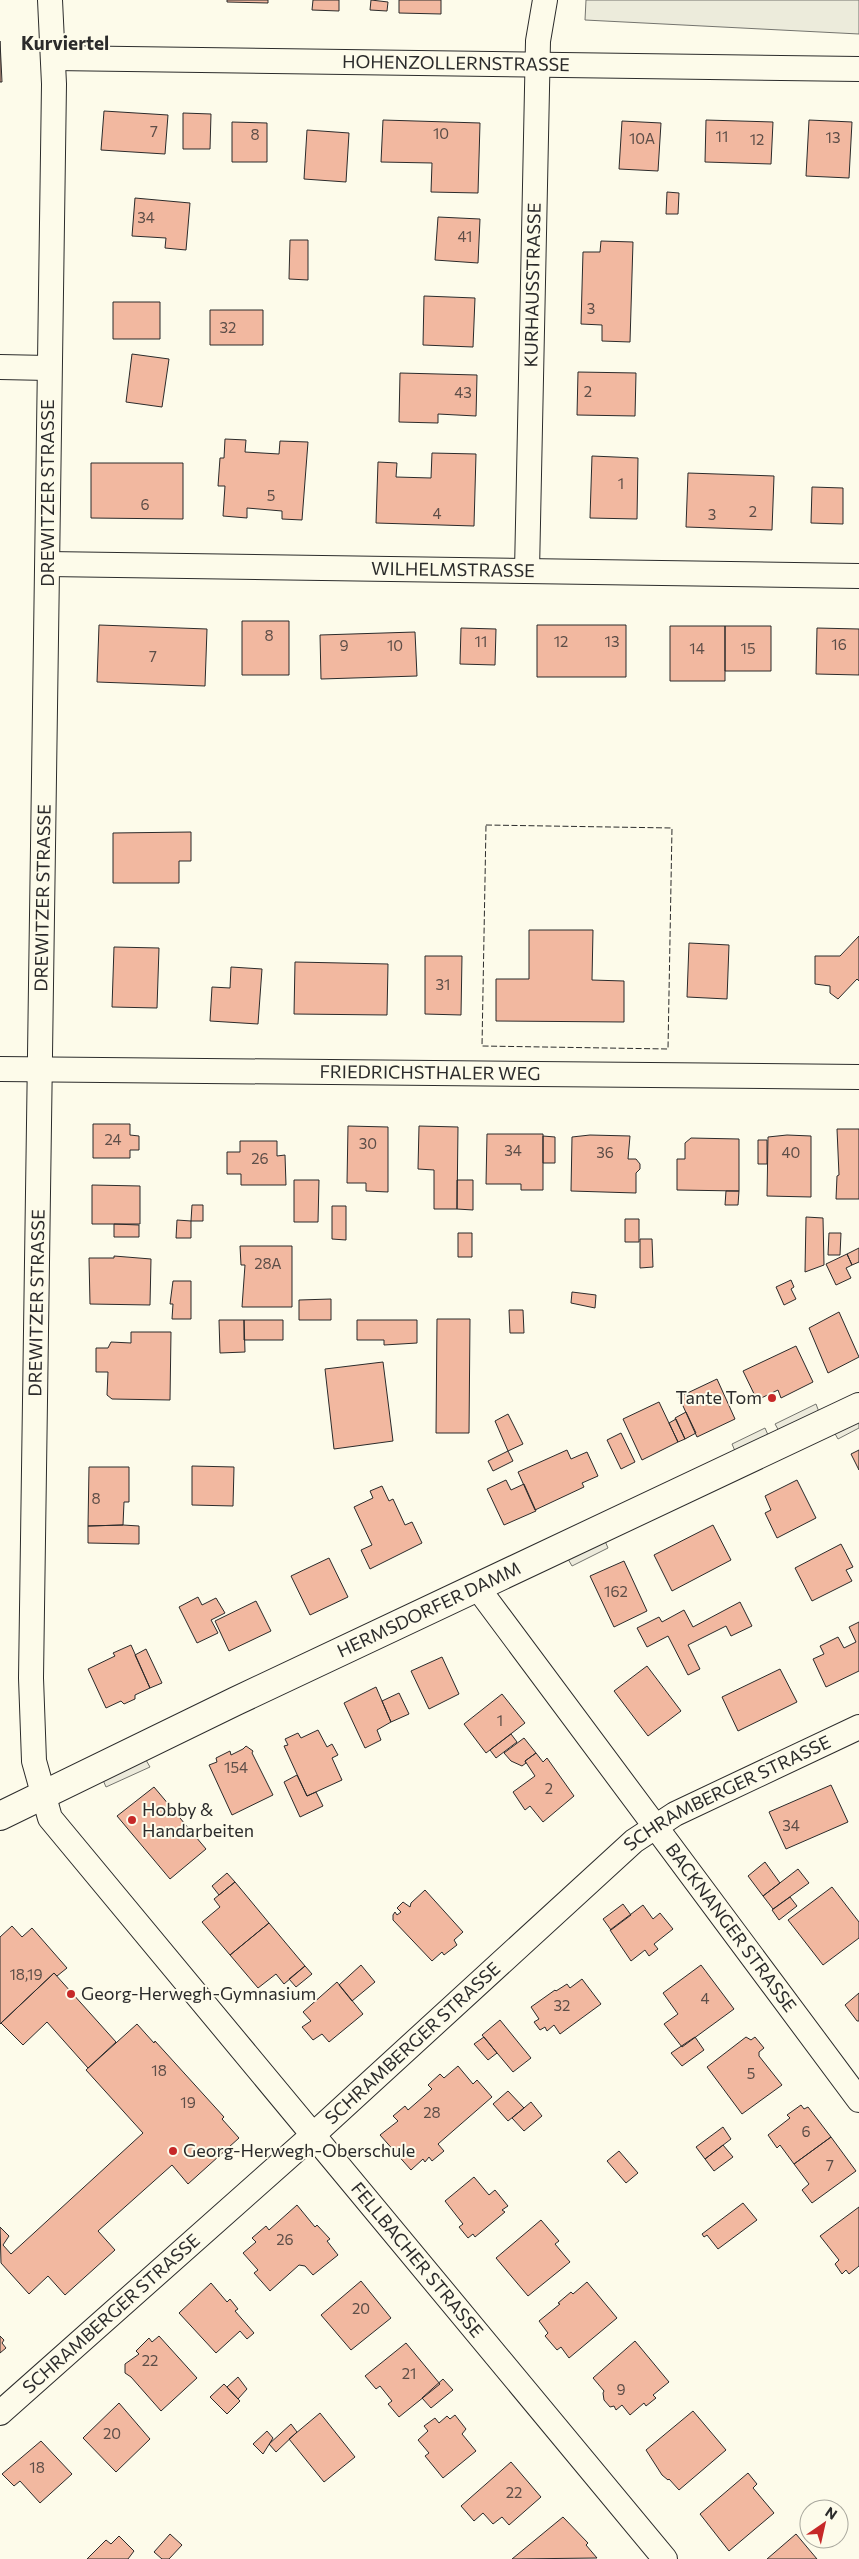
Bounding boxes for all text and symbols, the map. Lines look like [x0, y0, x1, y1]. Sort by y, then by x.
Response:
district label: Kurviertel [21, 31, 109, 54]
street label: HOHENZOLLERNSTRASSE [342, 50, 570, 75]
house number: 7 [150, 122, 158, 140]
house number: 10 [433, 124, 449, 142]
house number: 8 [250, 125, 260, 143]
house number: 11 [716, 127, 728, 145]
house number: 13 [826, 128, 840, 146]
house number: 10A [629, 129, 655, 147]
house number: 12 [750, 130, 764, 148]
street label: KURHAUSSTRASSE [519, 203, 545, 368]
house number: 34 [137, 208, 155, 226]
house number: 41 [458, 227, 472, 245]
house number: 3 [587, 299, 595, 317]
house number: 32 [220, 318, 236, 336]
house number: 2 [584, 382, 592, 400]
house number: 43 [454, 383, 472, 401]
street label: DREWITZER STRASSE [36, 399, 58, 587]
house number: 1 [618, 474, 624, 492]
house number: 5 [267, 486, 275, 504]
house number: 6 [140, 495, 150, 513]
house number: 2 [749, 502, 757, 520]
house number: 4 [433, 504, 442, 522]
house number: 3 [708, 505, 716, 523]
street label: WILHELMSTRASSE [371, 557, 535, 581]
house number: 8 [264, 626, 274, 644]
house number: 11 [475, 632, 487, 650]
house number: 12 [554, 632, 568, 650]
house number: 13 [605, 632, 619, 650]
house number: 16 [831, 635, 847, 653]
house number: 9 [339, 636, 349, 654]
house number: 10 [387, 636, 403, 654]
house number: 14 [689, 639, 705, 657]
house number: 15 [740, 639, 756, 657]
house number: 7 [149, 647, 157, 665]
street label: DREWITZER STRASSE [29, 804, 55, 992]
house number: 31 [436, 975, 450, 993]
street label: FRIEDRICHSTHALER WEG [319, 1060, 541, 1084]
house number: 24 [104, 1130, 122, 1148]
house number: 30 [359, 1134, 377, 1152]
house number: 34 [504, 1141, 522, 1159]
house number: 36 [596, 1143, 614, 1161]
house number: 40 [782, 1143, 800, 1161]
house number: 26 [251, 1149, 269, 1167]
street label: DREWITZER STRASSE [23, 1209, 49, 1397]
house number: 28A [254, 1254, 282, 1272]
place label: Tante Tom [675, 1386, 762, 1408]
marker: Tante Tom [766, 1392, 778, 1404]
house number: 8 [91, 1489, 101, 1507]
street label: HERMSDORFER DAMM [333, 1556, 524, 1662]
house number: 162 [604, 1582, 628, 1600]
house number: 1 [497, 1711, 503, 1729]
street label: SCHRAMBERGER STRASSE [619, 1730, 834, 1855]
house number: 154 [224, 1758, 248, 1776]
house number: 2 [545, 1779, 553, 1797]
place label: Hobby & Handarbeiten [142, 1798, 254, 1841]
marker: Hobby & Handarbeiten [126, 1814, 138, 1826]
house number: 34 [782, 1816, 800, 1834]
street label: BACKNANGER STRASSE [662, 1838, 802, 2016]
street label: SCHRAMBERGER STRASSE [320, 1957, 504, 2129]
house number: 18,19 [9, 1965, 43, 1983]
place label: Georg-Herwegh-Gymnasium [81, 1982, 316, 2004]
marker: Georg-Herwegh-Gymnasium [65, 1988, 77, 2000]
house number: 4 [701, 1989, 710, 2007]
house number: 32 [554, 1996, 570, 2014]
house number: 18 [151, 2061, 167, 2079]
house number: 5 [747, 2064, 755, 2082]
house number: 19 [180, 2093, 196, 2111]
house number: 28 [423, 2103, 441, 2121]
house number: 6 [801, 2122, 811, 2140]
place label: Georg-Herwegh-Oberschule [183, 2139, 415, 2161]
marker: Georg-Herwegh-Oberschule [167, 2145, 179, 2157]
house number: 7 [826, 2156, 834, 2174]
street label: FELLBACHER STRASSE [347, 2177, 489, 2342]
street label: SCHRAMBERGER STRASSE [18, 2229, 204, 2398]
house number: 26 [276, 2230, 294, 2248]
house number: 20 [352, 2299, 370, 2317]
house number: 22 [142, 2351, 158, 2369]
house number: 21 [402, 2364, 416, 2382]
house number: 9 [616, 2380, 626, 2398]
house number: 20 [103, 2424, 121, 2442]
house number: 18 [29, 2458, 45, 2476]
house number: 22 [506, 2483, 522, 2501]
north arrow [799, 2499, 849, 2549]
text: N [822, 2503, 841, 2523]

